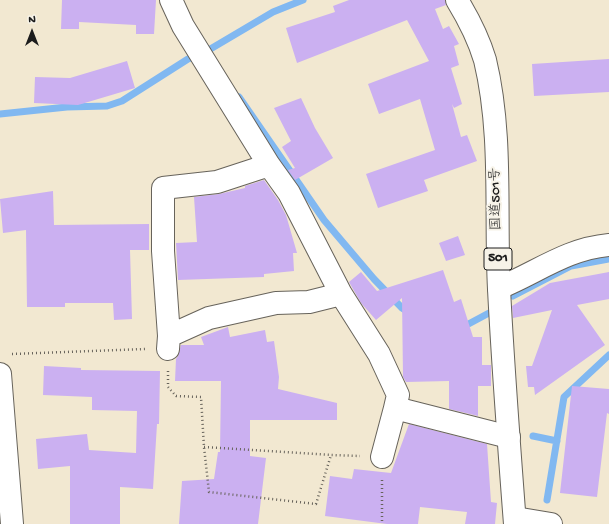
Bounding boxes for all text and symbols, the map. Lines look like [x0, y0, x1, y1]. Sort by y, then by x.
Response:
north arrow [12, 12, 52, 52]
text: N [28, 14, 36, 26]
street label: 国道501号 [488, 167, 506, 231]
road number: 501 [484, 248, 512, 270]

